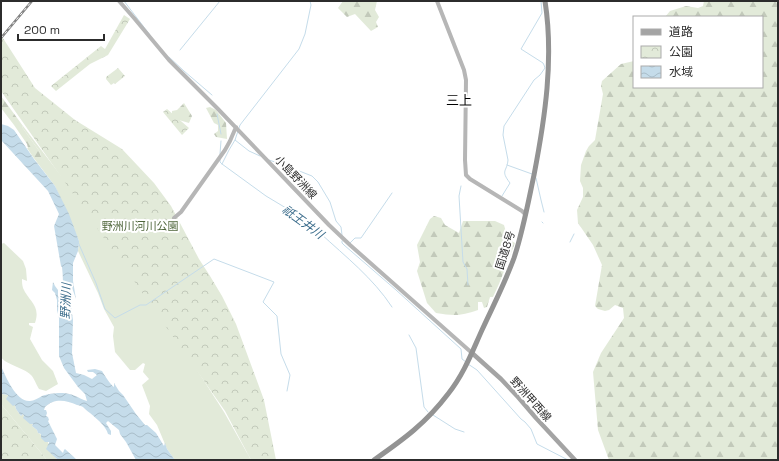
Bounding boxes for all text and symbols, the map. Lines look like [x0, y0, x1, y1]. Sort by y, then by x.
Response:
scale bar [18, 16, 104, 42]
legend [633, 16, 763, 88]
text: 200 m [24, 22, 60, 38]
text: 道路 [669, 24, 693, 40]
text: 公園 [669, 44, 693, 60]
text: 水域 [669, 64, 693, 80]
district label: 三上 [446, 92, 472, 109]
street label: 小島野洲線 [272, 152, 320, 202]
water label: 祇王井川 [279, 201, 329, 244]
park label: 野洲川河川公園 [102, 219, 179, 233]
street label: 国道8号 [492, 229, 518, 271]
water label: 野洲川 [57, 281, 75, 319]
street label: 野洲甲西線 [507, 374, 555, 424]

